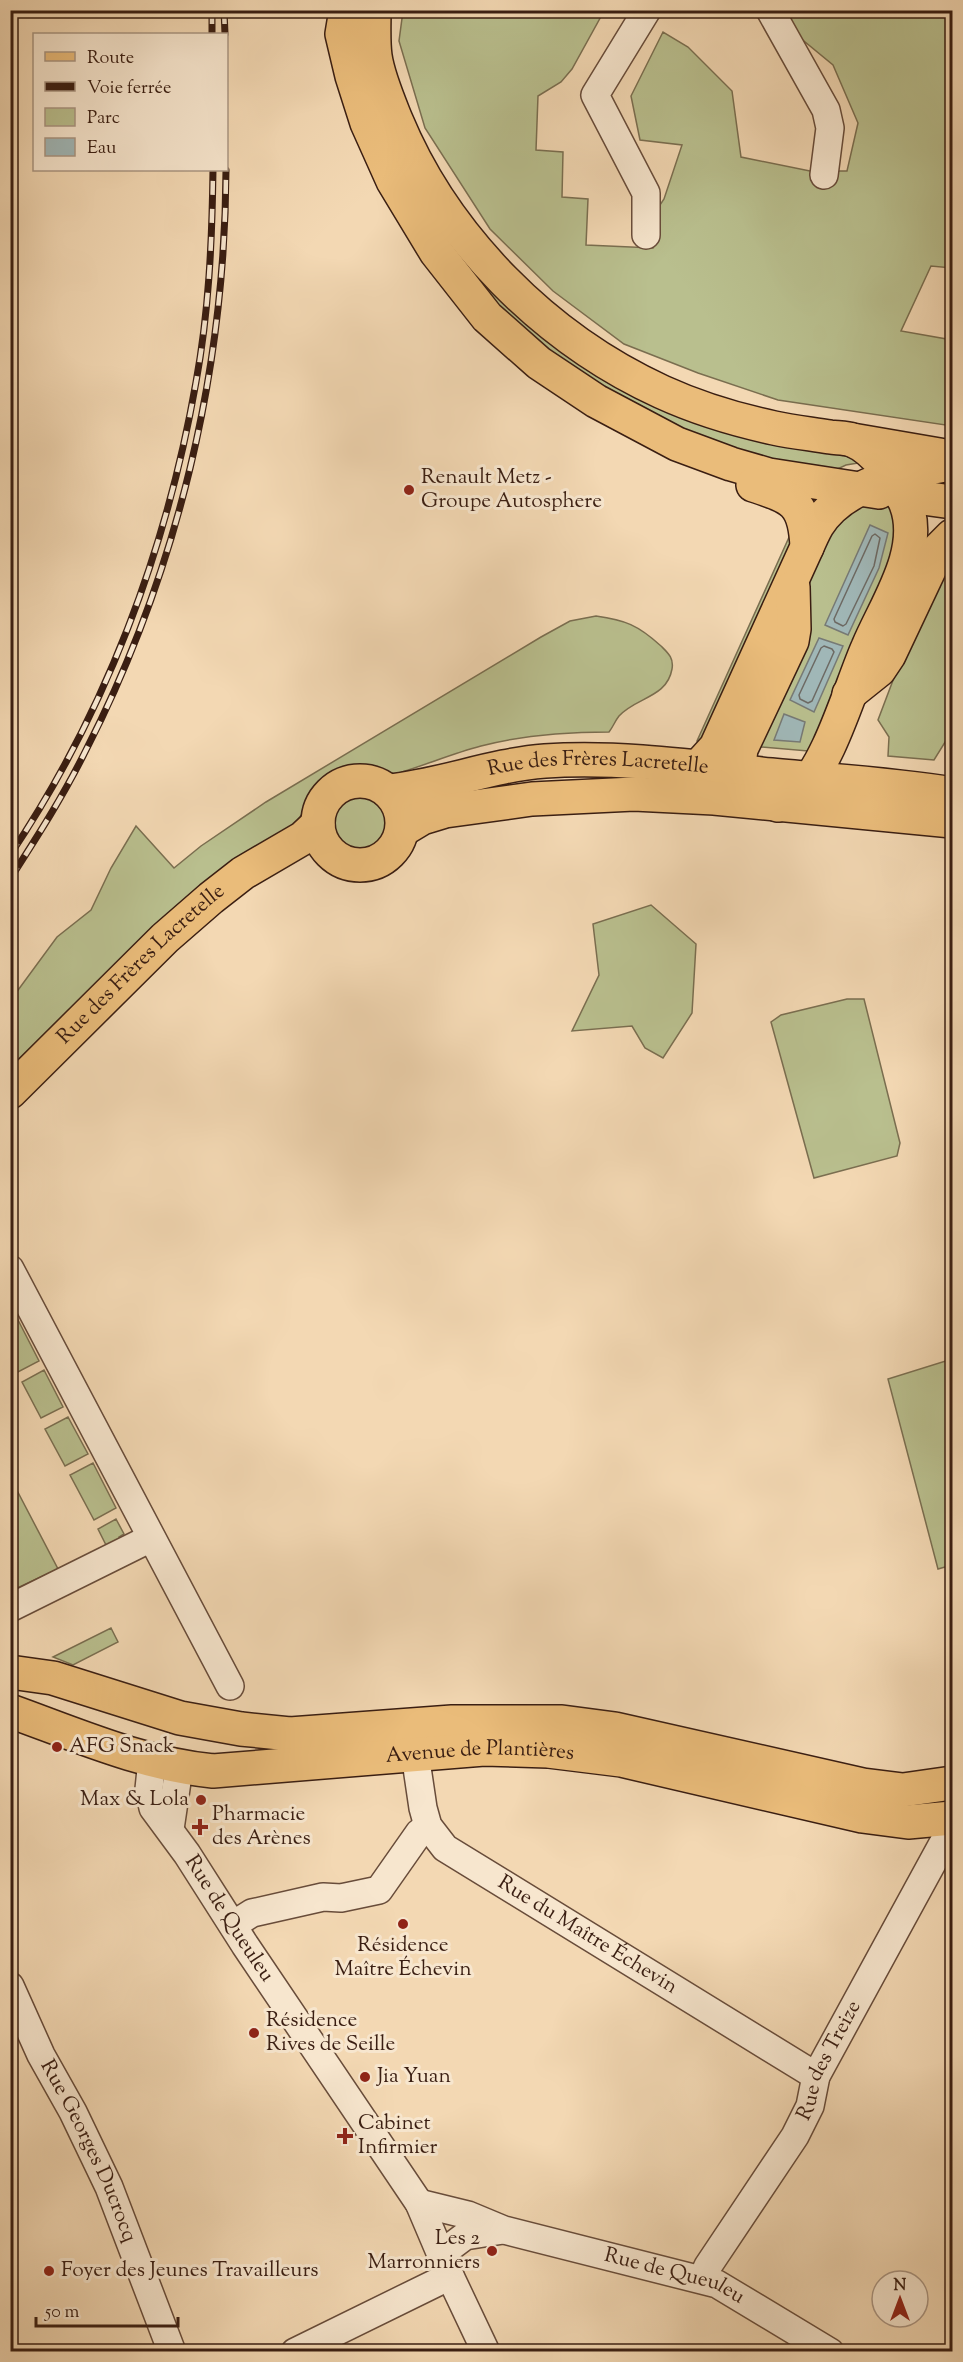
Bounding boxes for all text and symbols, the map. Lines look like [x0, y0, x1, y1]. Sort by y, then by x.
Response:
legend [33, 33, 228, 171]
text: Route [87, 46, 134, 72]
text: Voie ferrée [87, 76, 171, 102]
text: Parc [87, 106, 120, 132]
text: Eau [87, 136, 116, 162]
place label: Renault Metz - Groupe Autosphere [421, 463, 602, 517]
marker: Renault Metz - Groupe Autosphere [402, 483, 416, 497]
street label: Rue des Frères Lacretelle [485, 745, 710, 785]
street label: Rue des Frères Lacretelle [51, 877, 232, 1052]
place label: AFG Snack [69, 1732, 175, 1762]
street label: Avenue de Plantières [384, 1734, 576, 1772]
marker: AFG Snack [50, 1740, 64, 1754]
place label: Max & Lola [80, 1785, 189, 1815]
marker: Max & Lola [194, 1793, 208, 1807]
place label: Pharmacie des Arènes [212, 1800, 311, 1854]
marker: Pharmacie des Arènes [193, 1820, 207, 1834]
street label: Rue de Queuleu [177, 1849, 281, 1988]
street label: Rue du Maître Échevin [491, 1869, 683, 2002]
marker: Résidence Maître Échevin [396, 1917, 410, 1931]
place label: Résidence Maître Échevin [334, 1931, 472, 1985]
street label: Rue des Treize [790, 1995, 869, 2126]
place label: Résidence Rives de Seille [266, 2006, 395, 2060]
marker: Résidence Rives de Seille [247, 2026, 261, 2040]
street label: Rue Georges Ducrocq [32, 2055, 144, 2247]
place label: Jia Yuan [376, 2062, 451, 2092]
marker: Jia Yuan [358, 2070, 372, 2084]
place label: Cabinet Infirmier [358, 2109, 438, 2163]
marker: Cabinet Infirmier [336, 2127, 354, 2145]
place label: Les 2 Marronniers [367, 2224, 480, 2278]
street label: Rue de Queuleu [601, 2241, 750, 2312]
marker: Les 2 Marronniers [485, 2244, 499, 2258]
place label: Foyer des Jeunes Travailleurs [61, 2256, 319, 2286]
marker: Foyer des Jeunes Travailleurs [42, 2264, 56, 2278]
north arrow [870, 2269, 930, 2329]
text: N [894, 2275, 907, 2298]
scale bar [36, 2290, 178, 2328]
text: 50 m [44, 2300, 80, 2326]

